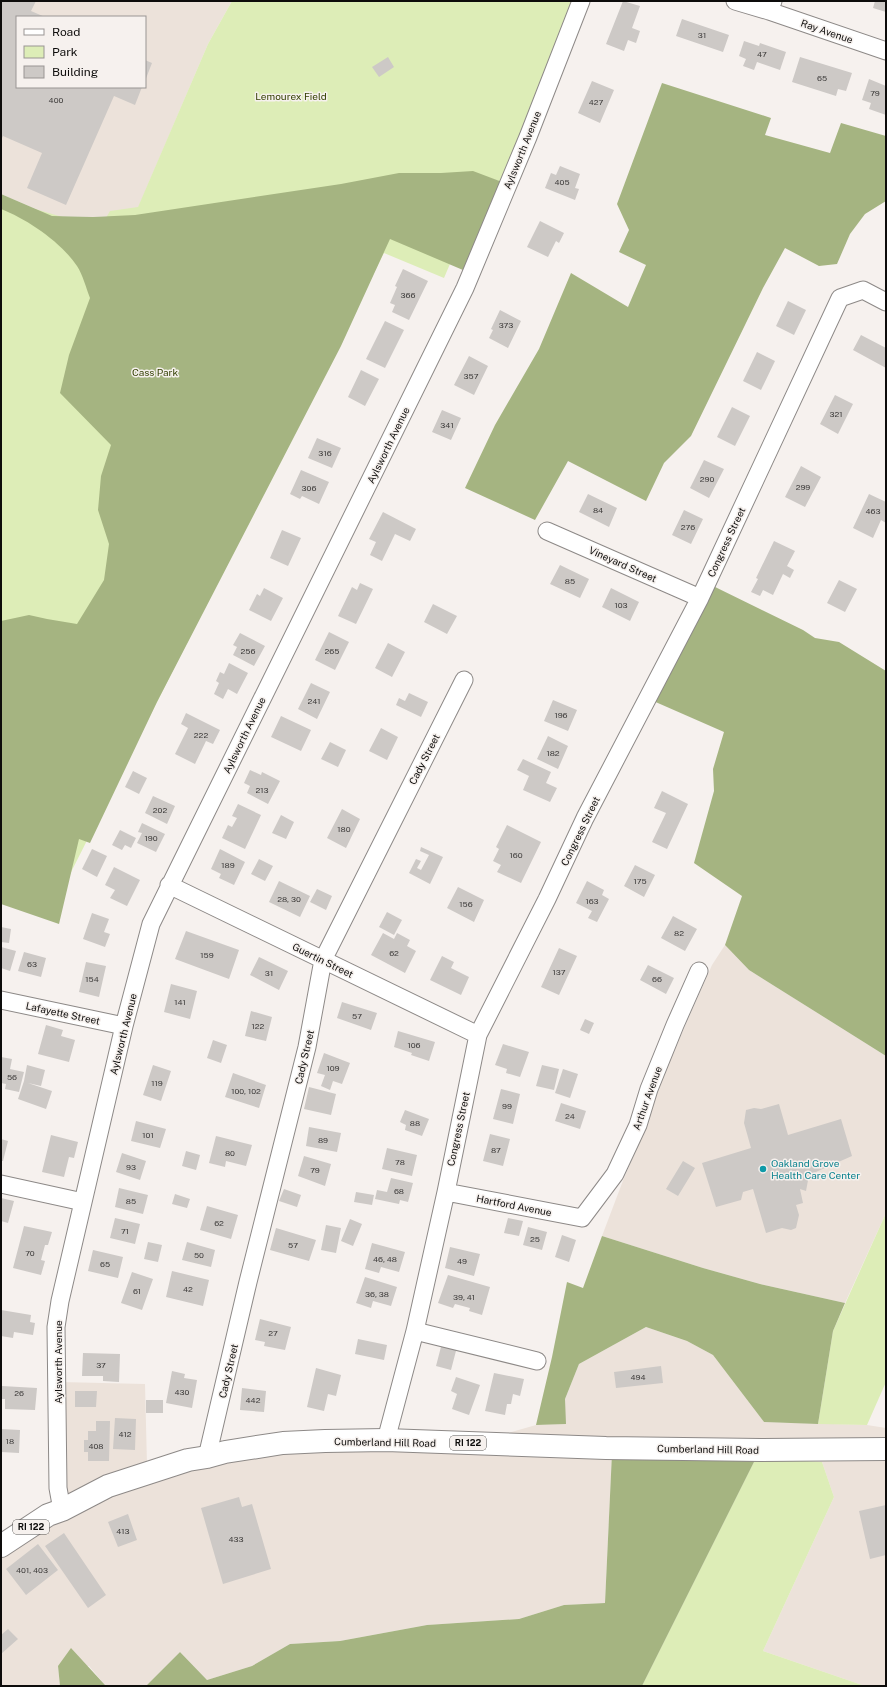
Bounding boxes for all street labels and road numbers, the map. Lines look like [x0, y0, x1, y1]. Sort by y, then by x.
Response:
street label: Ray Avenue [799, 17, 855, 46]
street label: Aylsworth Avenue [501, 109, 543, 191]
street label: Aylsworth Avenue [364, 405, 412, 485]
street label: Congress Street [705, 505, 747, 579]
street label: Vineyard Street [587, 544, 659, 584]
street label: Aylsworth Avenue [220, 695, 268, 775]
street label: Cady Street [406, 732, 442, 786]
street label: Congress Street [558, 794, 602, 868]
street label: Guertin Street [291, 940, 356, 980]
street label: Aylsworth Avenue [107, 992, 139, 1076]
street label: Lafayette Street [25, 999, 101, 1027]
street label: Cady Street [292, 1029, 316, 1085]
street label: Arthur Avenue [630, 1064, 664, 1132]
street label: Congress Street [444, 1091, 472, 1167]
street label: Hartford Avenue [475, 1192, 553, 1218]
street label: Aylsworth Avenue [52, 1320, 64, 1404]
street label: Cady Street [216, 1343, 240, 1399]
street label: Cumberland Hill Road [334, 1435, 436, 1449]
road number: RI 122 [450, 1436, 486, 1450]
street label: Cumberland Hill Road [657, 1442, 759, 1456]
road number: RI 122 [13, 1520, 49, 1534]

